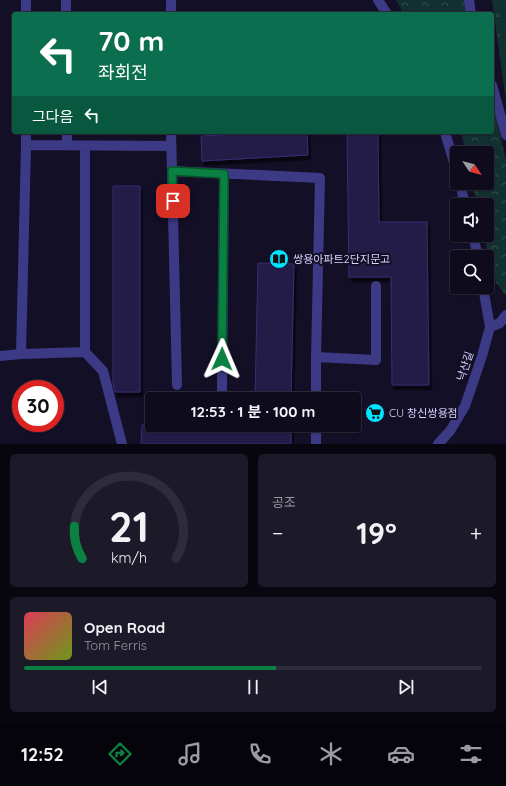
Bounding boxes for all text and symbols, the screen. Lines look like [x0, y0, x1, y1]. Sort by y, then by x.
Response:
text: 70 m [98, 23, 164, 58]
icon: left [32, 28, 84, 80]
text: 좌회전 [98, 61, 148, 84]
icon: left [81, 104, 103, 126]
text: 그다음 [32, 107, 73, 126]
north arrow [450, 146, 494, 190]
map controls [450, 146, 494, 294]
pin [156, 184, 190, 218]
icon: arrive [162, 190, 184, 212]
button: sound [450, 198, 494, 242]
library icon: 쌍용아파트2단지문고 [268, 248, 290, 270]
button: search [450, 250, 494, 294]
place label: 쌍용아파트2단지문고 [293, 252, 390, 266]
position arrow [201, 338, 243, 380]
street label: 낙산길 [454, 349, 476, 383]
speed limit sign: 30 [12, 380, 64, 432]
text: 12:53 · 1 분 · 100 m [191, 402, 315, 421]
supermarket icon: CU 창신쌍용점 [364, 402, 386, 424]
place label: CU 창신쌍용점 [389, 406, 458, 420]
text: 공조 [272, 494, 296, 510]
text: 21 [109, 499, 149, 551]
text: 19° [356, 514, 397, 552]
text: − [272, 519, 283, 547]
text: + [470, 519, 482, 547]
text: km/h [111, 548, 147, 566]
text: Open Road [84, 618, 165, 637]
text: Tom Ferris [84, 637, 147, 653]
icon: previous [89, 676, 111, 698]
icon: pause [242, 676, 264, 698]
icon: next [395, 676, 417, 698]
icon: directions [106, 740, 134, 768]
icon: music [176, 740, 204, 768]
icon: phone [246, 740, 274, 768]
icon: climate [317, 740, 345, 768]
icon: car [387, 740, 415, 768]
icon: filters [457, 740, 485, 768]
text: 12:52 [21, 743, 64, 766]

